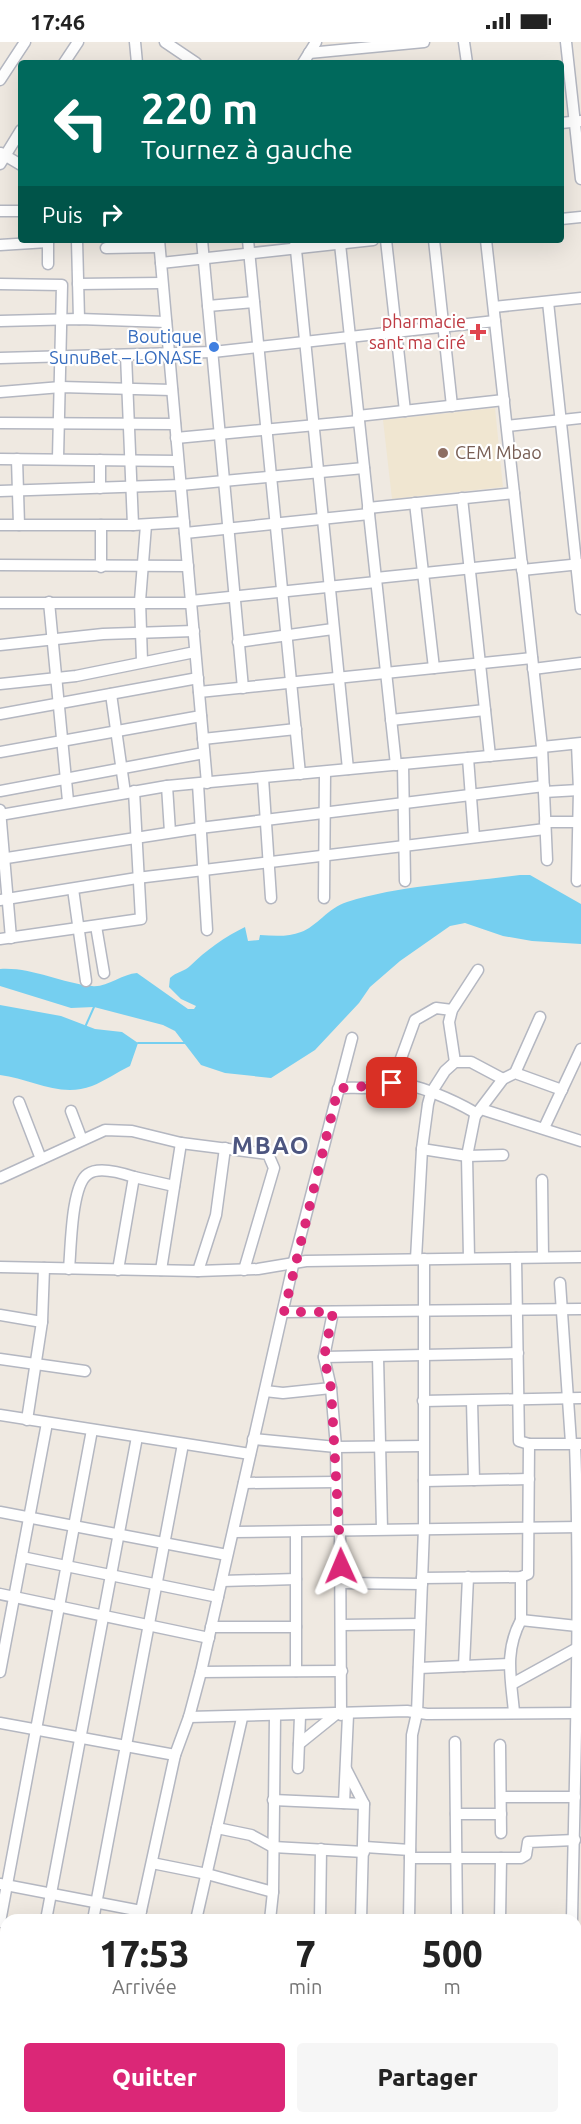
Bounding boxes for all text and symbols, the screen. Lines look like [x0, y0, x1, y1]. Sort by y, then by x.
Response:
text: 17:46 [30, 9, 85, 34]
icon: left [42, 84, 120, 162]
text: 220 m [141, 85, 258, 132]
text: Tournez à gauche [141, 134, 353, 164]
icon: right [95, 198, 128, 231]
text: Puis [42, 202, 83, 227]
place label: pharmacie sant ma ciré [369, 311, 466, 352]
marker: pharmacie sant ma ciré [471, 325, 485, 339]
place label: Boutique SunuBet – LONASE [49, 326, 202, 367]
marker: Boutique SunuBet – LONASE [207, 340, 221, 354]
place label: CEM Mbao [455, 442, 542, 462]
marker: CEM Mbao [436, 446, 450, 460]
pin [366, 1057, 417, 1108]
icon: arrive [375, 1066, 408, 1099]
district label: MBAO [232, 1132, 310, 1159]
position arrow [309, 1534, 373, 1598]
text: 17:53 [99, 1933, 189, 1974]
text: 7 [295, 1933, 316, 1974]
text: 500 [422, 1933, 483, 1974]
text: Arrivée [112, 1975, 177, 1998]
text: min [289, 1975, 322, 1998]
text: m [444, 1975, 461, 1998]
button: Quitter [24, 2043, 285, 2112]
button: Partager [297, 2043, 558, 2112]

